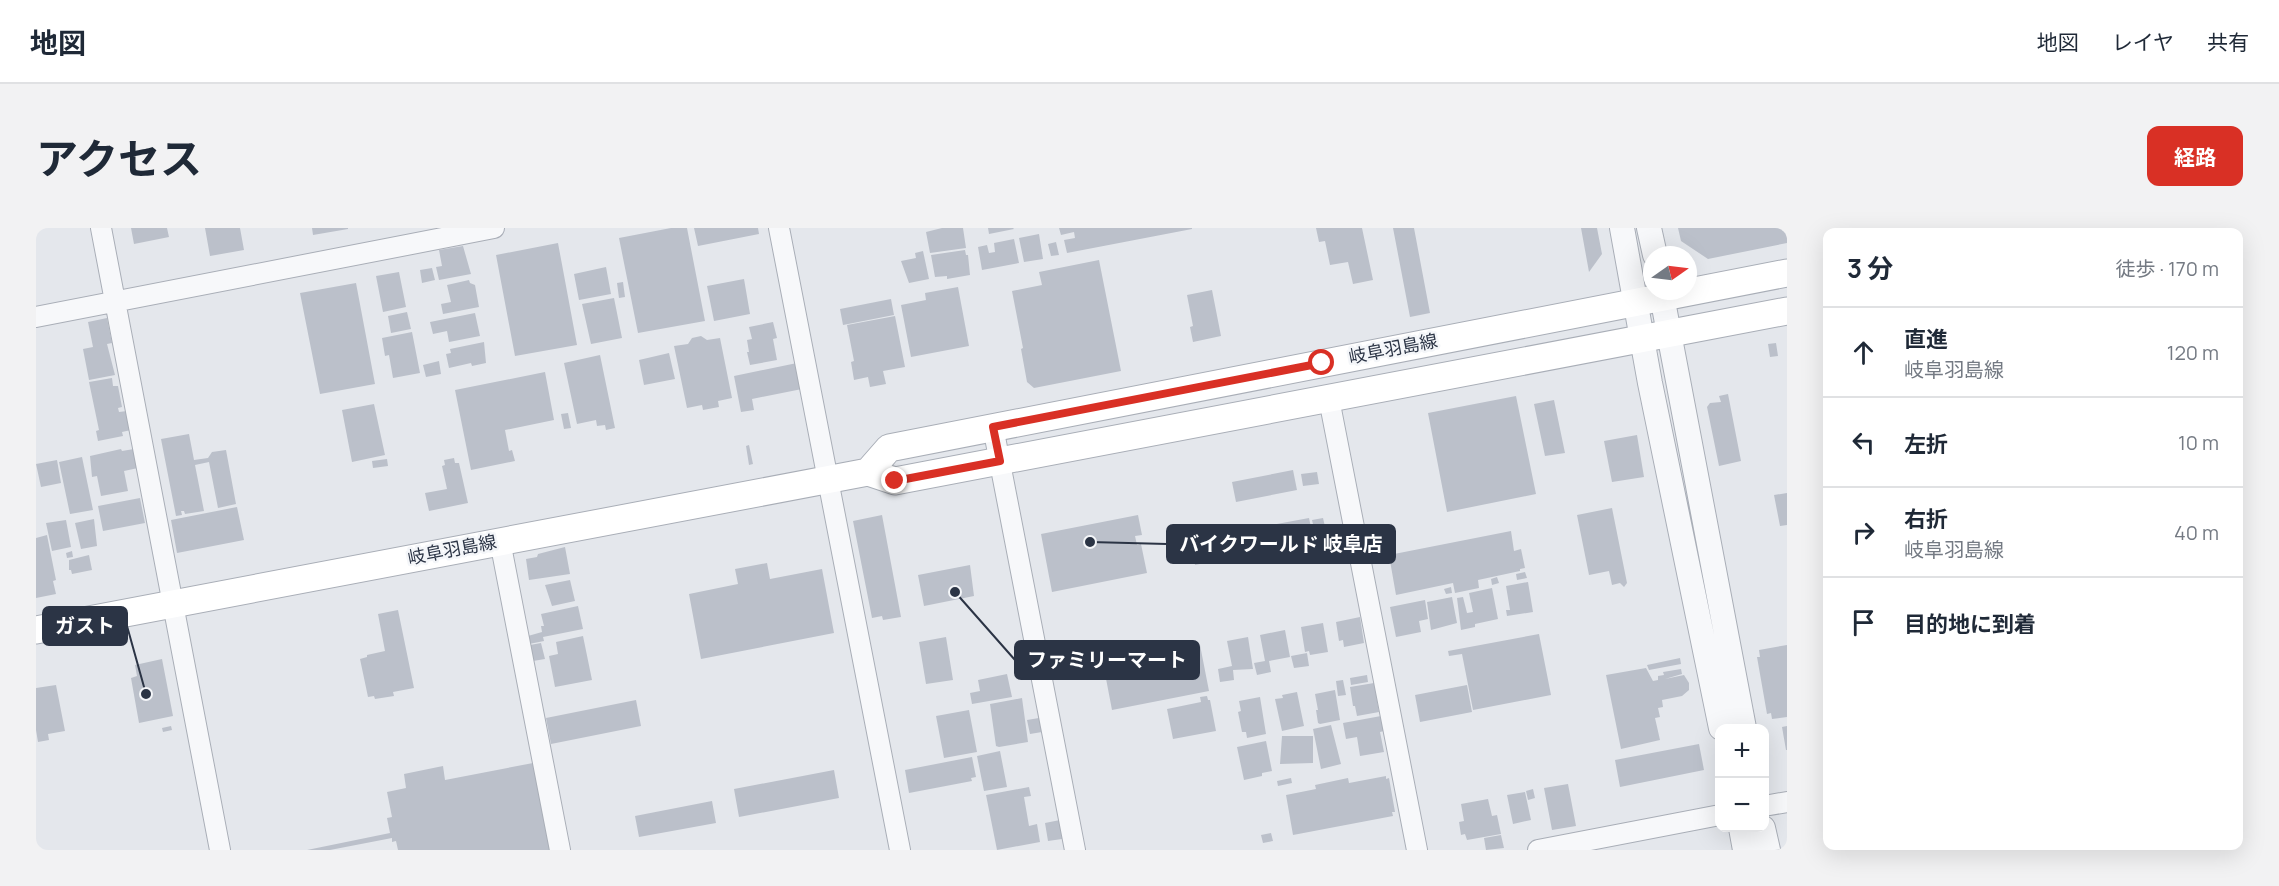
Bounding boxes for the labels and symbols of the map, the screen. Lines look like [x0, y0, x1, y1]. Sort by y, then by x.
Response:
north arrow [1643, 246, 1697, 300]
street label: 岐阜羽島線 [1346, 328, 1439, 368]
route start [1308, 349, 1334, 375]
route end [881, 467, 907, 493]
callout: バイクワールド 岐阜店 [1167, 525, 1395, 563]
street label: 岐阜羽島線 [405, 529, 498, 569]
text: バイクワールド 岐阜店 [1179, 530, 1383, 557]
callout: ガスト [43, 607, 127, 645]
text: ガスト [55, 612, 115, 639]
callout: ファミリーマート [1015, 641, 1199, 679]
text: ファミリーマート [1027, 646, 1187, 673]

